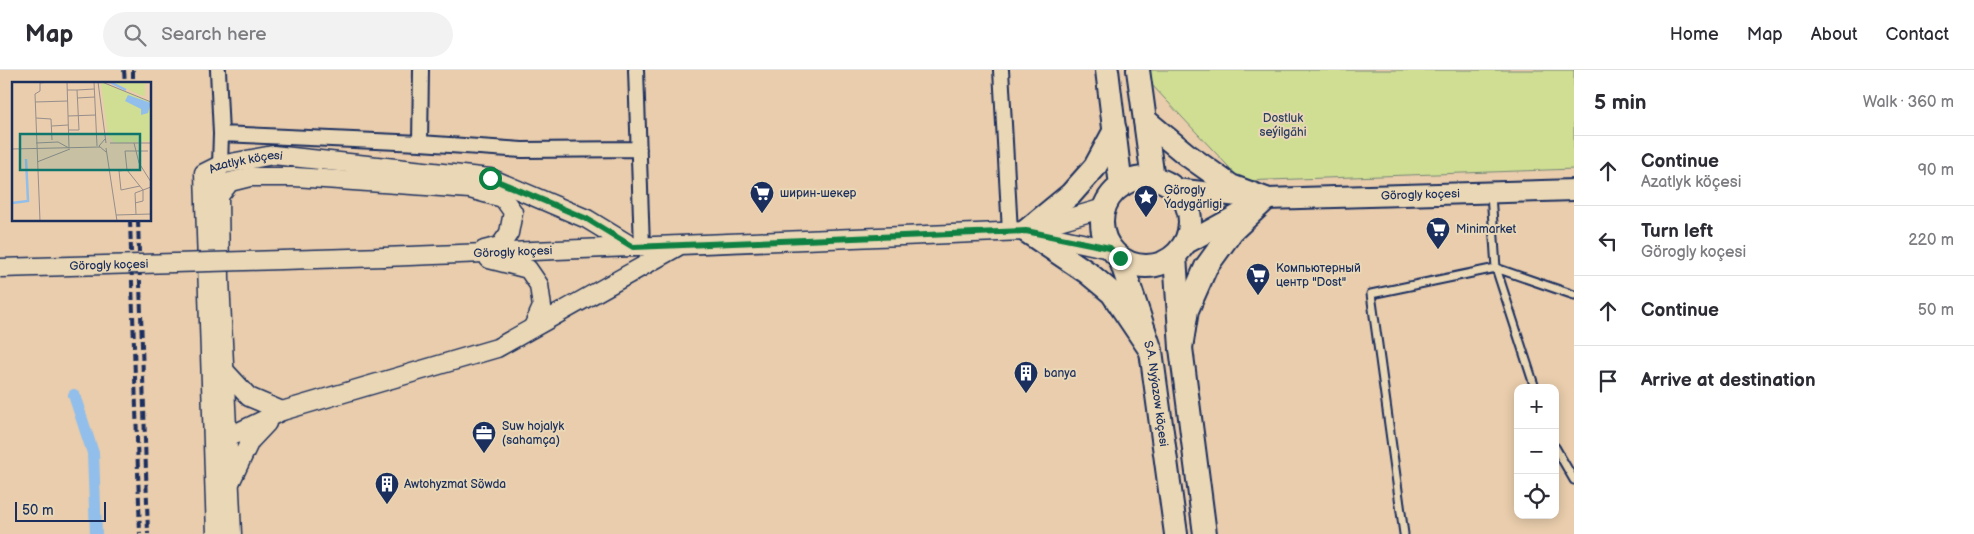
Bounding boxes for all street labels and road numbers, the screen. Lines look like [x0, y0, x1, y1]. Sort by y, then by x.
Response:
street label: Azatlyk köçesi [206, 148, 284, 177]
street label: Görogly koçesi [1381, 186, 1460, 204]
street label: Görogly koçesi [473, 243, 553, 261]
street label: Görogly koçesi [69, 257, 149, 274]
street label: S.A. Nyýazow köçesi [1140, 339, 1171, 448]

